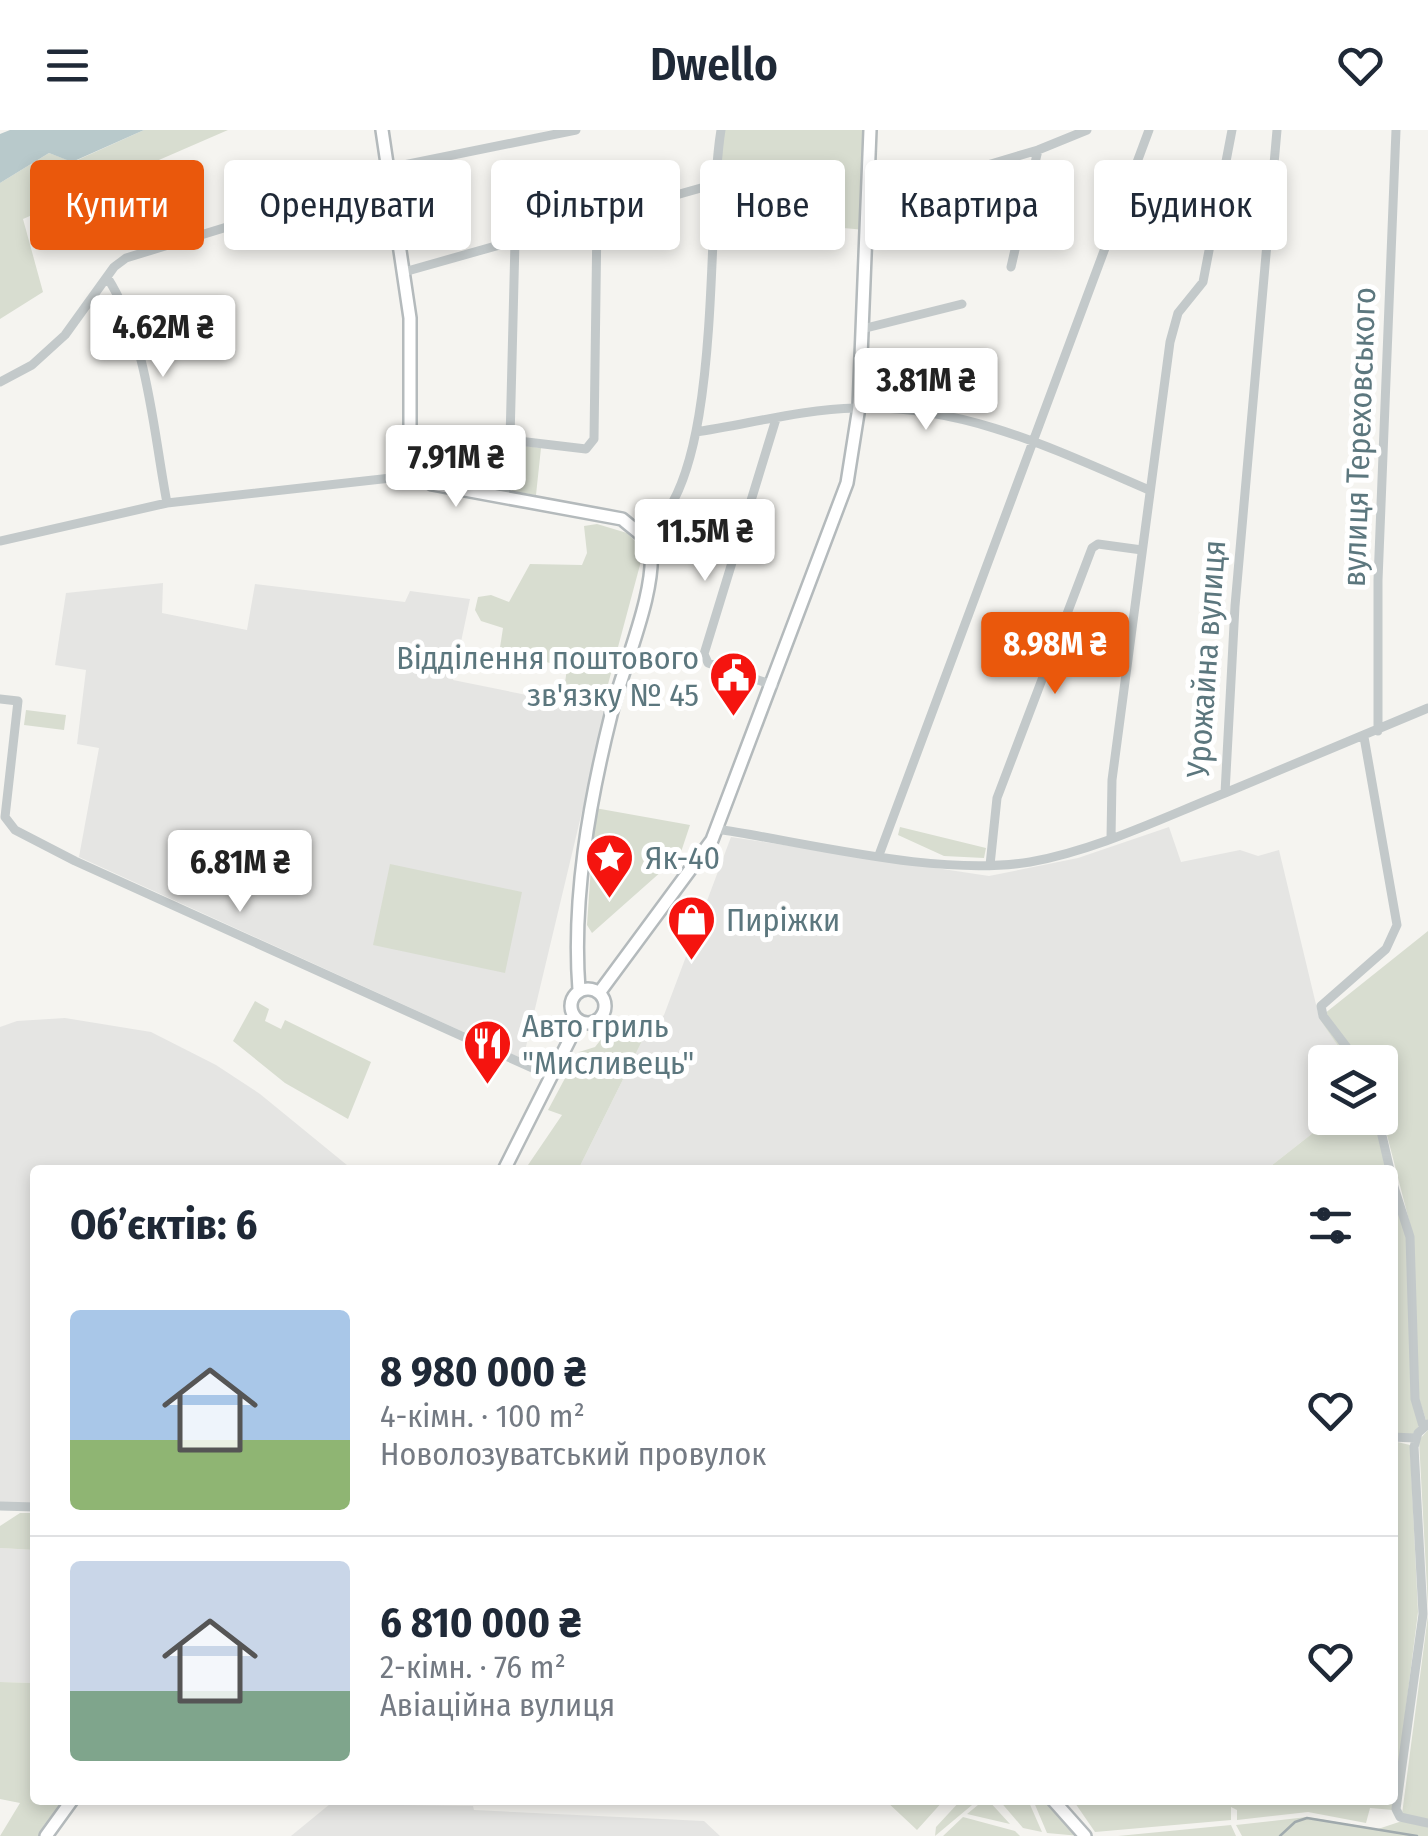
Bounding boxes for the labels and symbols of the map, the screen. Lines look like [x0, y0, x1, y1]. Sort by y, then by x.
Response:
street label: вулиця Тереховського [1335, 286, 1383, 588]
pin: 4.62M ₴ [71, 295, 255, 380]
pin: 3.81M ₴ [834, 348, 1018, 433]
pin: 7.91M ₴ [364, 425, 548, 510]
pin: 11.5M ₴ [613, 499, 797, 584]
street label: Урожайна вулиця [1179, 539, 1233, 780]
pin: 8.98M ₴ [963, 612, 1147, 697]
place label: Відділення поштового зв'язку № 45 [396, 639, 699, 714]
public building icon: Відділення поштового зв'язку № 45 [708, 650, 760, 718]
pin: 6.81M ₴ [148, 830, 332, 915]
place icon: Як-40 [584, 832, 636, 900]
place label: Як-40 [645, 839, 720, 877]
shop icon: Пиріжки [665, 894, 717, 962]
place label: Пиріжки [726, 901, 840, 939]
place label: Авто гриль "Мисливець" [522, 1007, 694, 1082]
restaurant icon: Авто гриль "Мисливець" [461, 1018, 513, 1086]

